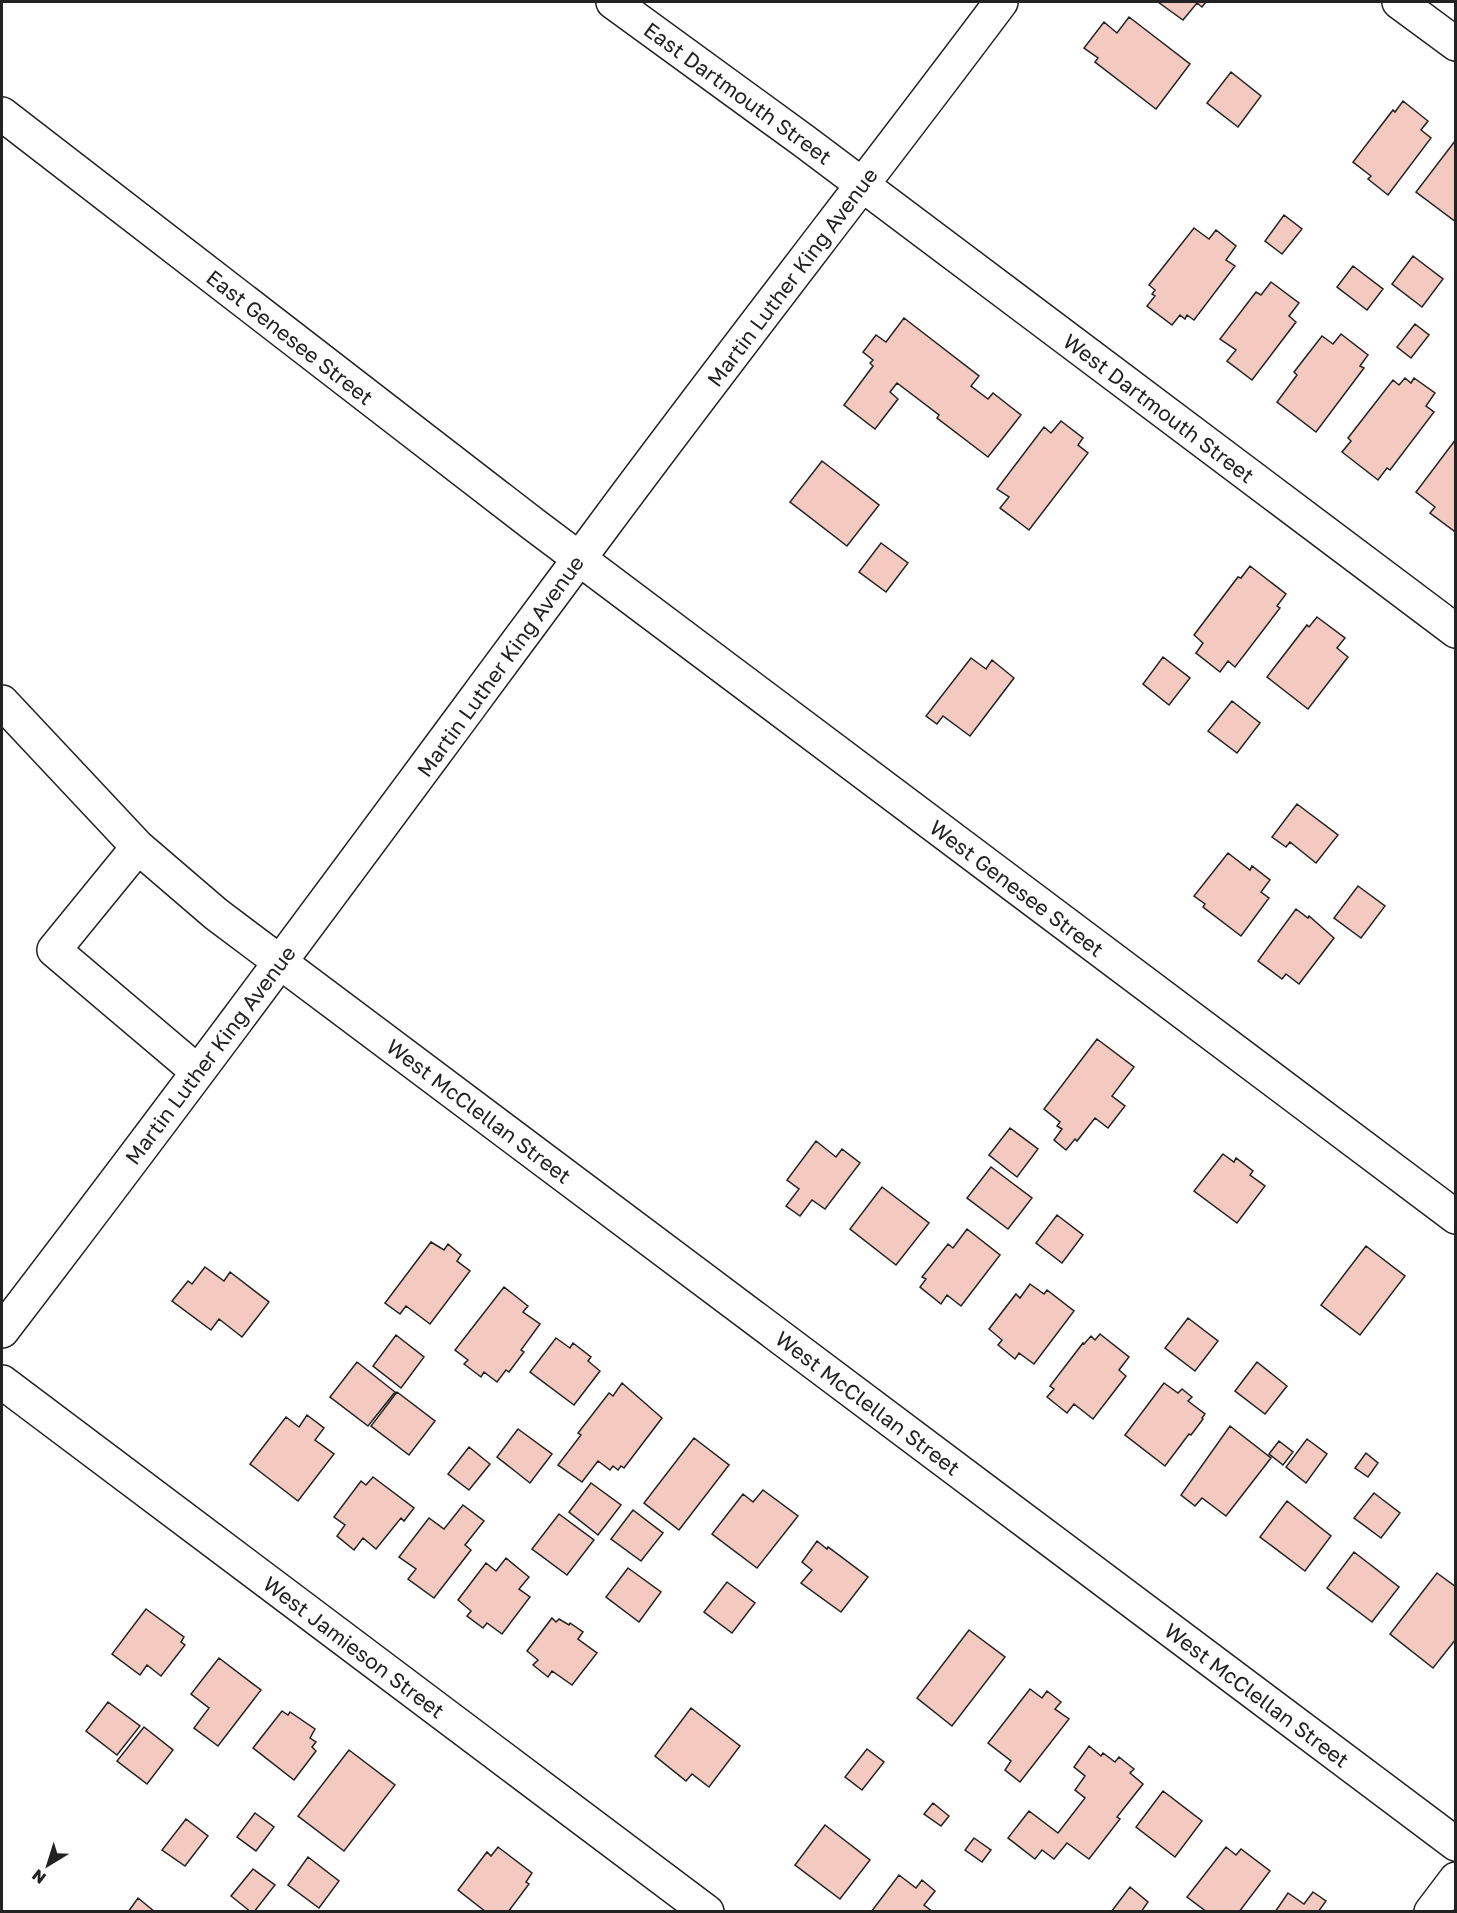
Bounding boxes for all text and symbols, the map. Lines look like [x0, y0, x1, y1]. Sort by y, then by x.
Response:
street label: East Dartmouth Street [639, 16, 837, 170]
street label: Martin Luther King Avenue [701, 162, 883, 392]
street label: East Genesee Street [202, 264, 378, 410]
street label: West Dartmouth Street [1058, 328, 1260, 488]
street label: Martin Luther King Avenue [411, 550, 589, 782]
street label: West Genesee Street [925, 814, 1109, 962]
street label: Martin Luther King Avenue [119, 940, 301, 1170]
street label: West McClellan Street [382, 1033, 576, 1189]
street label: West McClellan Street [771, 1325, 965, 1481]
street label: West Jamieson Street [258, 1570, 450, 1724]
street label: West McClellan Street [1160, 1617, 1354, 1773]
north arrow [18, 1835, 78, 1895]
text: N [28, 1865, 50, 1888]

